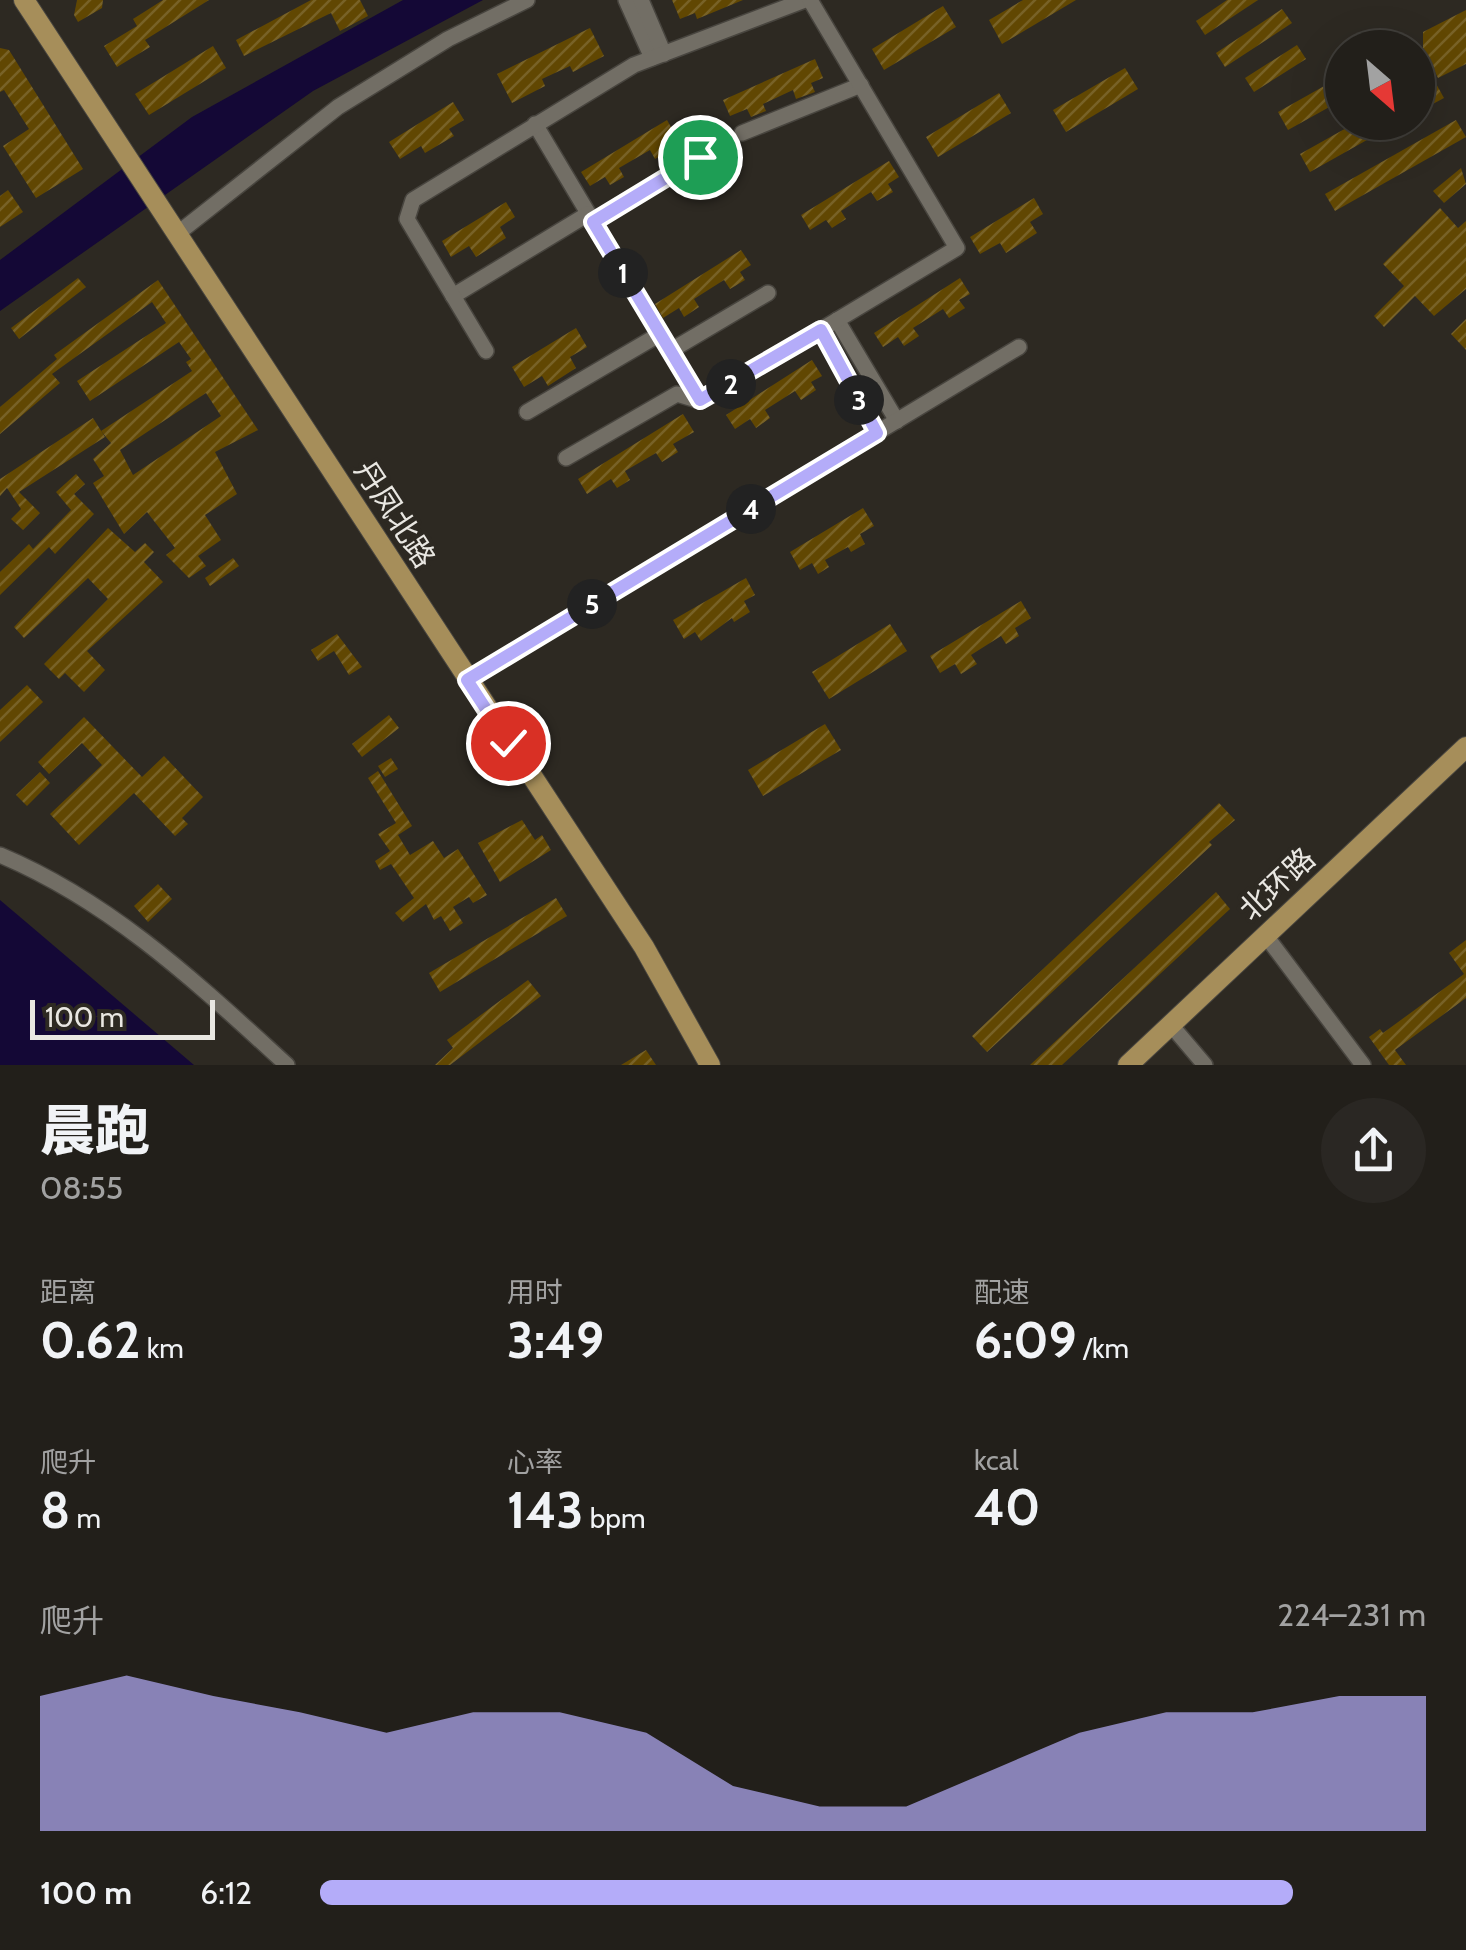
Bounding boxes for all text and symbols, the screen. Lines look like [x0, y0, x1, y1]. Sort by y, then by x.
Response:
north arrow [1325, 30, 1435, 140]
map controls [1325, 30, 1435, 140]
pin [658, 115, 743, 200]
icon: arrive [673, 130, 728, 185]
pin: 1 [598, 248, 648, 298]
text: 1 [618, 256, 628, 290]
pin: 2 [706, 359, 756, 409]
text: 2 [724, 367, 738, 401]
pin: 3 [834, 375, 884, 425]
text: 3 [851, 383, 867, 417]
street label: 丹凤北路 [347, 454, 443, 574]
pin: 4 [726, 484, 776, 534]
text: 4 [742, 492, 760, 526]
pin: 5 [567, 579, 617, 629]
text: 5 [584, 587, 600, 621]
pin [466, 701, 551, 786]
icon: check [481, 716, 536, 771]
street label: 北环路 [1231, 840, 1323, 928]
scale bar [30, 995, 215, 1040]
text: 100 m [45, 1000, 124, 1034]
text: 晨跑 [40, 1097, 150, 1164]
button: share [1321, 1098, 1426, 1203]
text: 08:55 [40, 1168, 123, 1207]
text: 距离 [40, 1275, 96, 1309]
text: 用时 [507, 1275, 563, 1309]
text: 配速 [974, 1275, 1030, 1309]
text: 0.62 [40, 1310, 140, 1371]
text: 3:49 [507, 1310, 604, 1371]
text: 6:09 [974, 1310, 1077, 1371]
text: km [140, 1331, 184, 1365]
text: /km [1077, 1331, 1129, 1365]
text: kcal [974, 1443, 1019, 1477]
text: 爬升 [40, 1445, 96, 1479]
text: 心率 [507, 1445, 563, 1479]
text: 40 [974, 1477, 1040, 1538]
text: 8 [40, 1480, 70, 1541]
text: 143 [507, 1480, 583, 1541]
text: m [70, 1501, 101, 1535]
text: bpm [583, 1501, 645, 1535]
text: 224–231 m [1277, 1595, 1426, 1634]
text: 爬升 [40, 1601, 104, 1640]
text: 100 m [40, 1873, 132, 1912]
text: 6:12 [200, 1873, 252, 1912]

